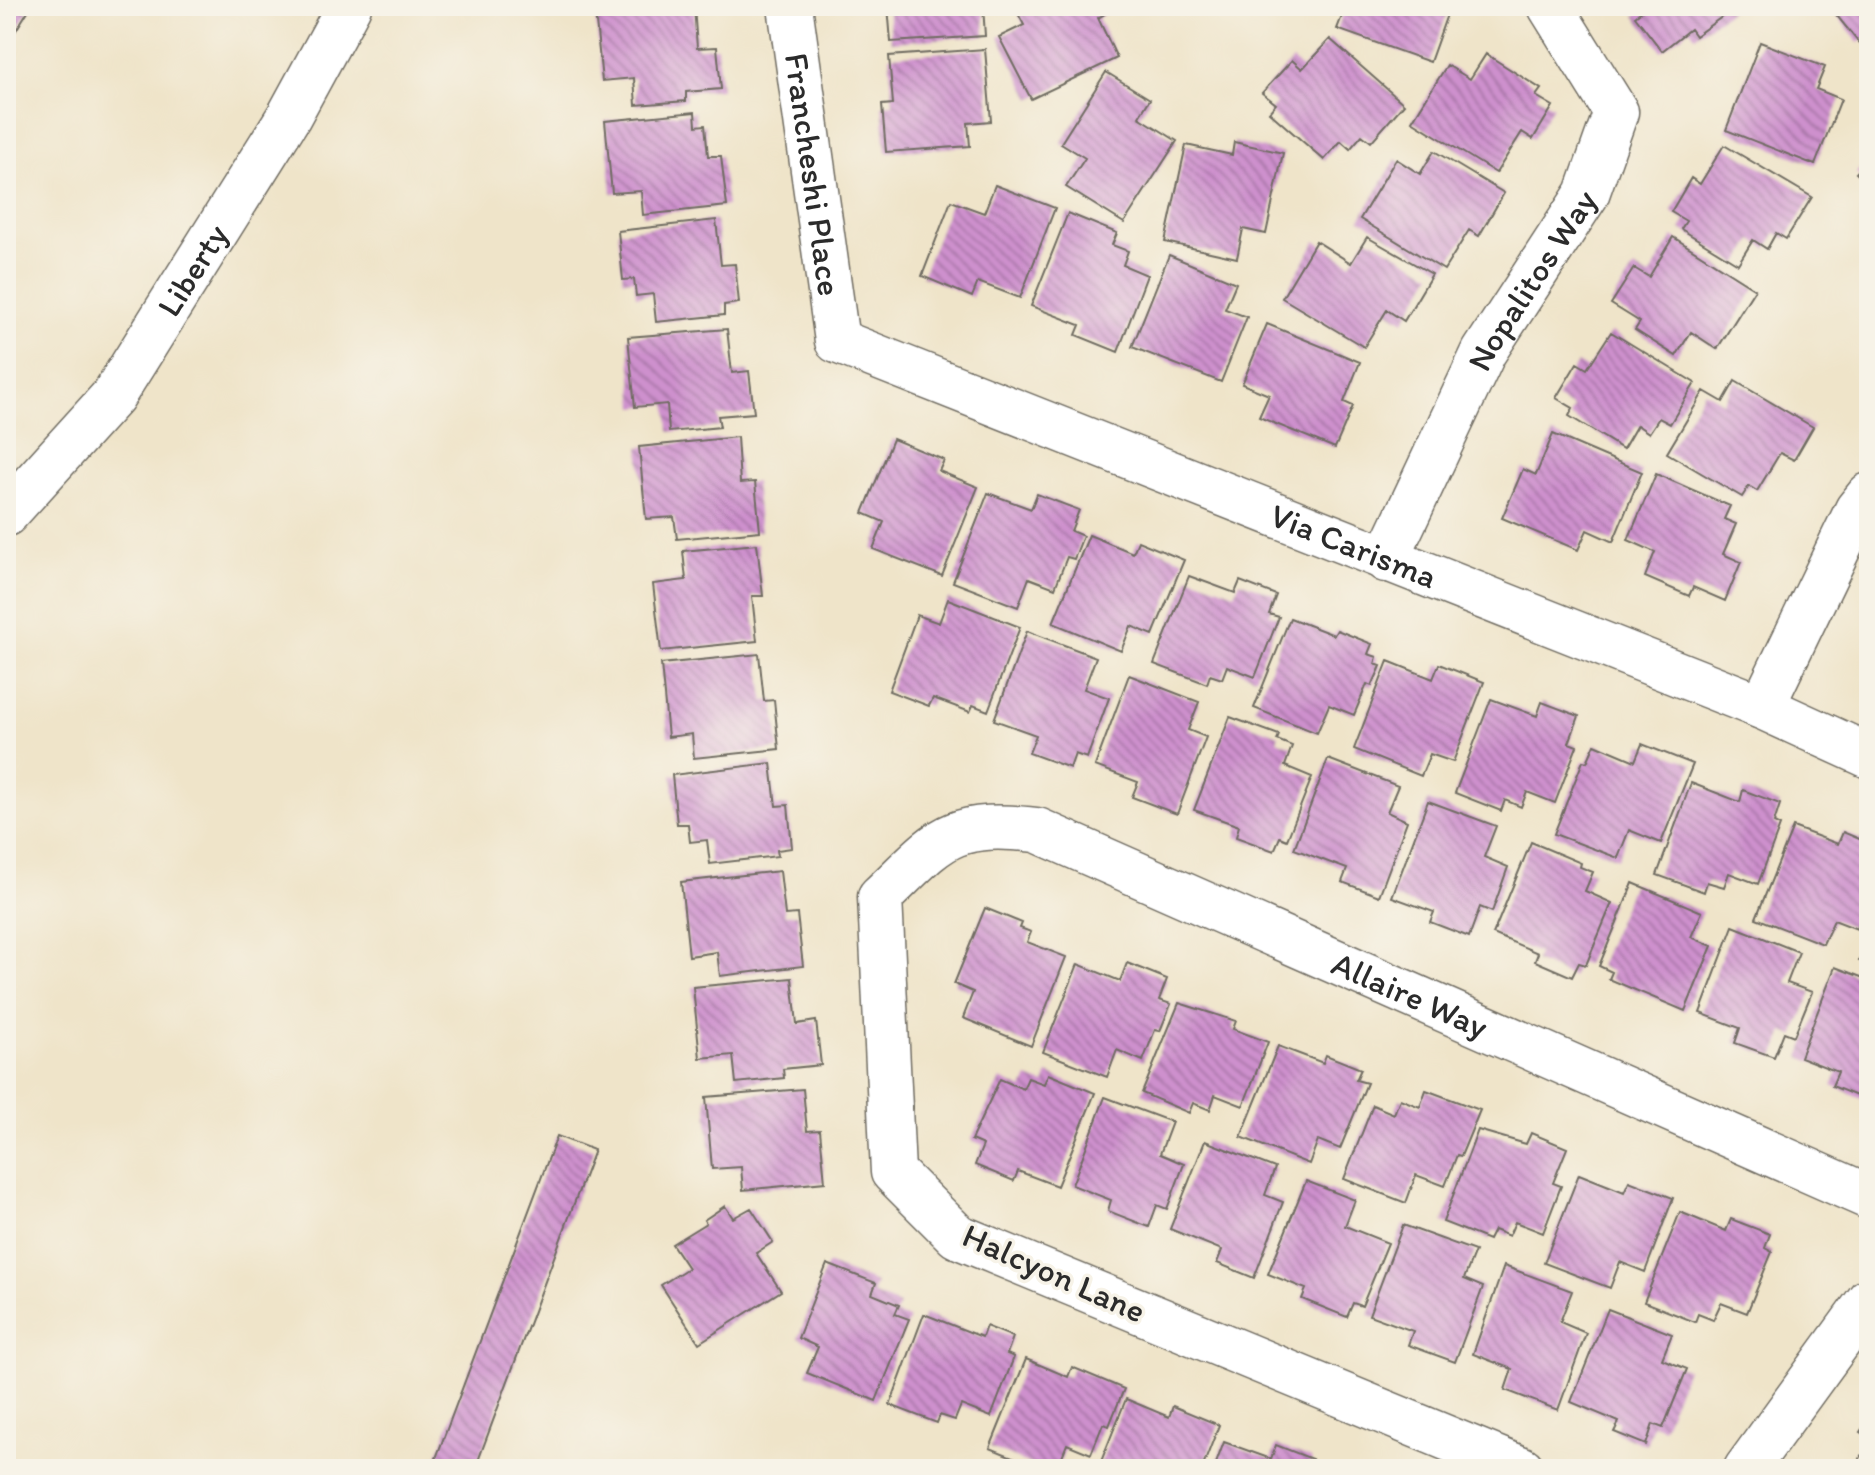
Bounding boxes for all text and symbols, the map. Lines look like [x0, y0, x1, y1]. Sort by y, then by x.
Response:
street label: Francheshi Place [776, 50, 851, 298]
street label: Nopalitos Way [1458, 181, 1605, 377]
street label: Liberty [148, 216, 236, 324]
street label: Via Carisma [1265, 494, 1443, 597]
street label: Allaire Way [1326, 942, 1495, 1047]
street label: Halcyon Lane [956, 1214, 1152, 1332]

